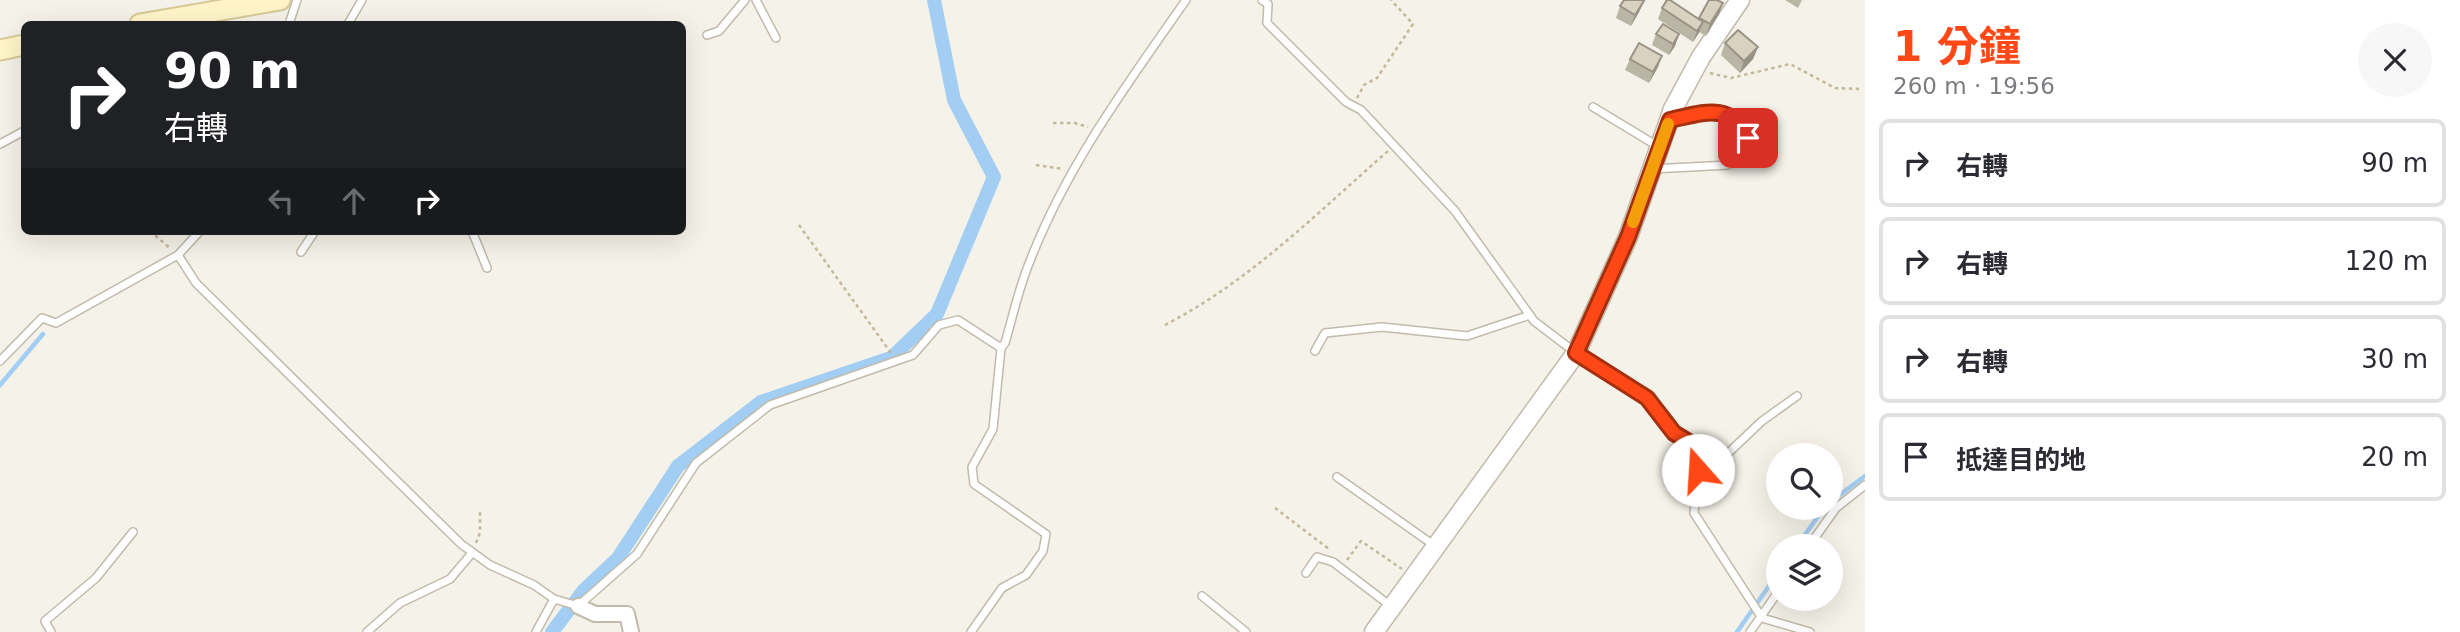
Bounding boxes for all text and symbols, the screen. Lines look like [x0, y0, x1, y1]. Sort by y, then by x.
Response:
text: 1 分鐘 [1893, 22, 2021, 71]
button: close [2358, 23, 2432, 97]
text: 90 m [164, 43, 300, 100]
icon: right [49, 49, 140, 140]
text: 260 m · 19:56 [1893, 73, 2055, 99]
pin [1718, 108, 1778, 168]
text: 右轉 [164, 109, 228, 147]
icon: arrive [1729, 119, 1767, 157]
icon: right [1897, 144, 1935, 182]
text: 90 m [2361, 148, 2428, 178]
text: 右轉 [1956, 151, 2008, 181]
icon: left [262, 182, 300, 220]
icon: ahead [335, 182, 373, 220]
icon: right [408, 182, 446, 220]
icon: right [1897, 242, 1935, 280]
text: 120 m [2345, 246, 2428, 276]
text: 右轉 [1956, 249, 2008, 279]
icon: right [1897, 340, 1935, 378]
text: 30 m [2361, 344, 2428, 374]
text: 右轉 [1956, 347, 2008, 377]
position arrow [1661, 433, 1735, 507]
icon: arrive [1897, 438, 1935, 476]
text: 20 m [2361, 442, 2428, 472]
map controls [1766, 443, 1843, 611]
button: search [1766, 443, 1843, 520]
text: 抵達目的地 [1956, 445, 2086, 475]
button: layers [1766, 534, 1843, 611]

